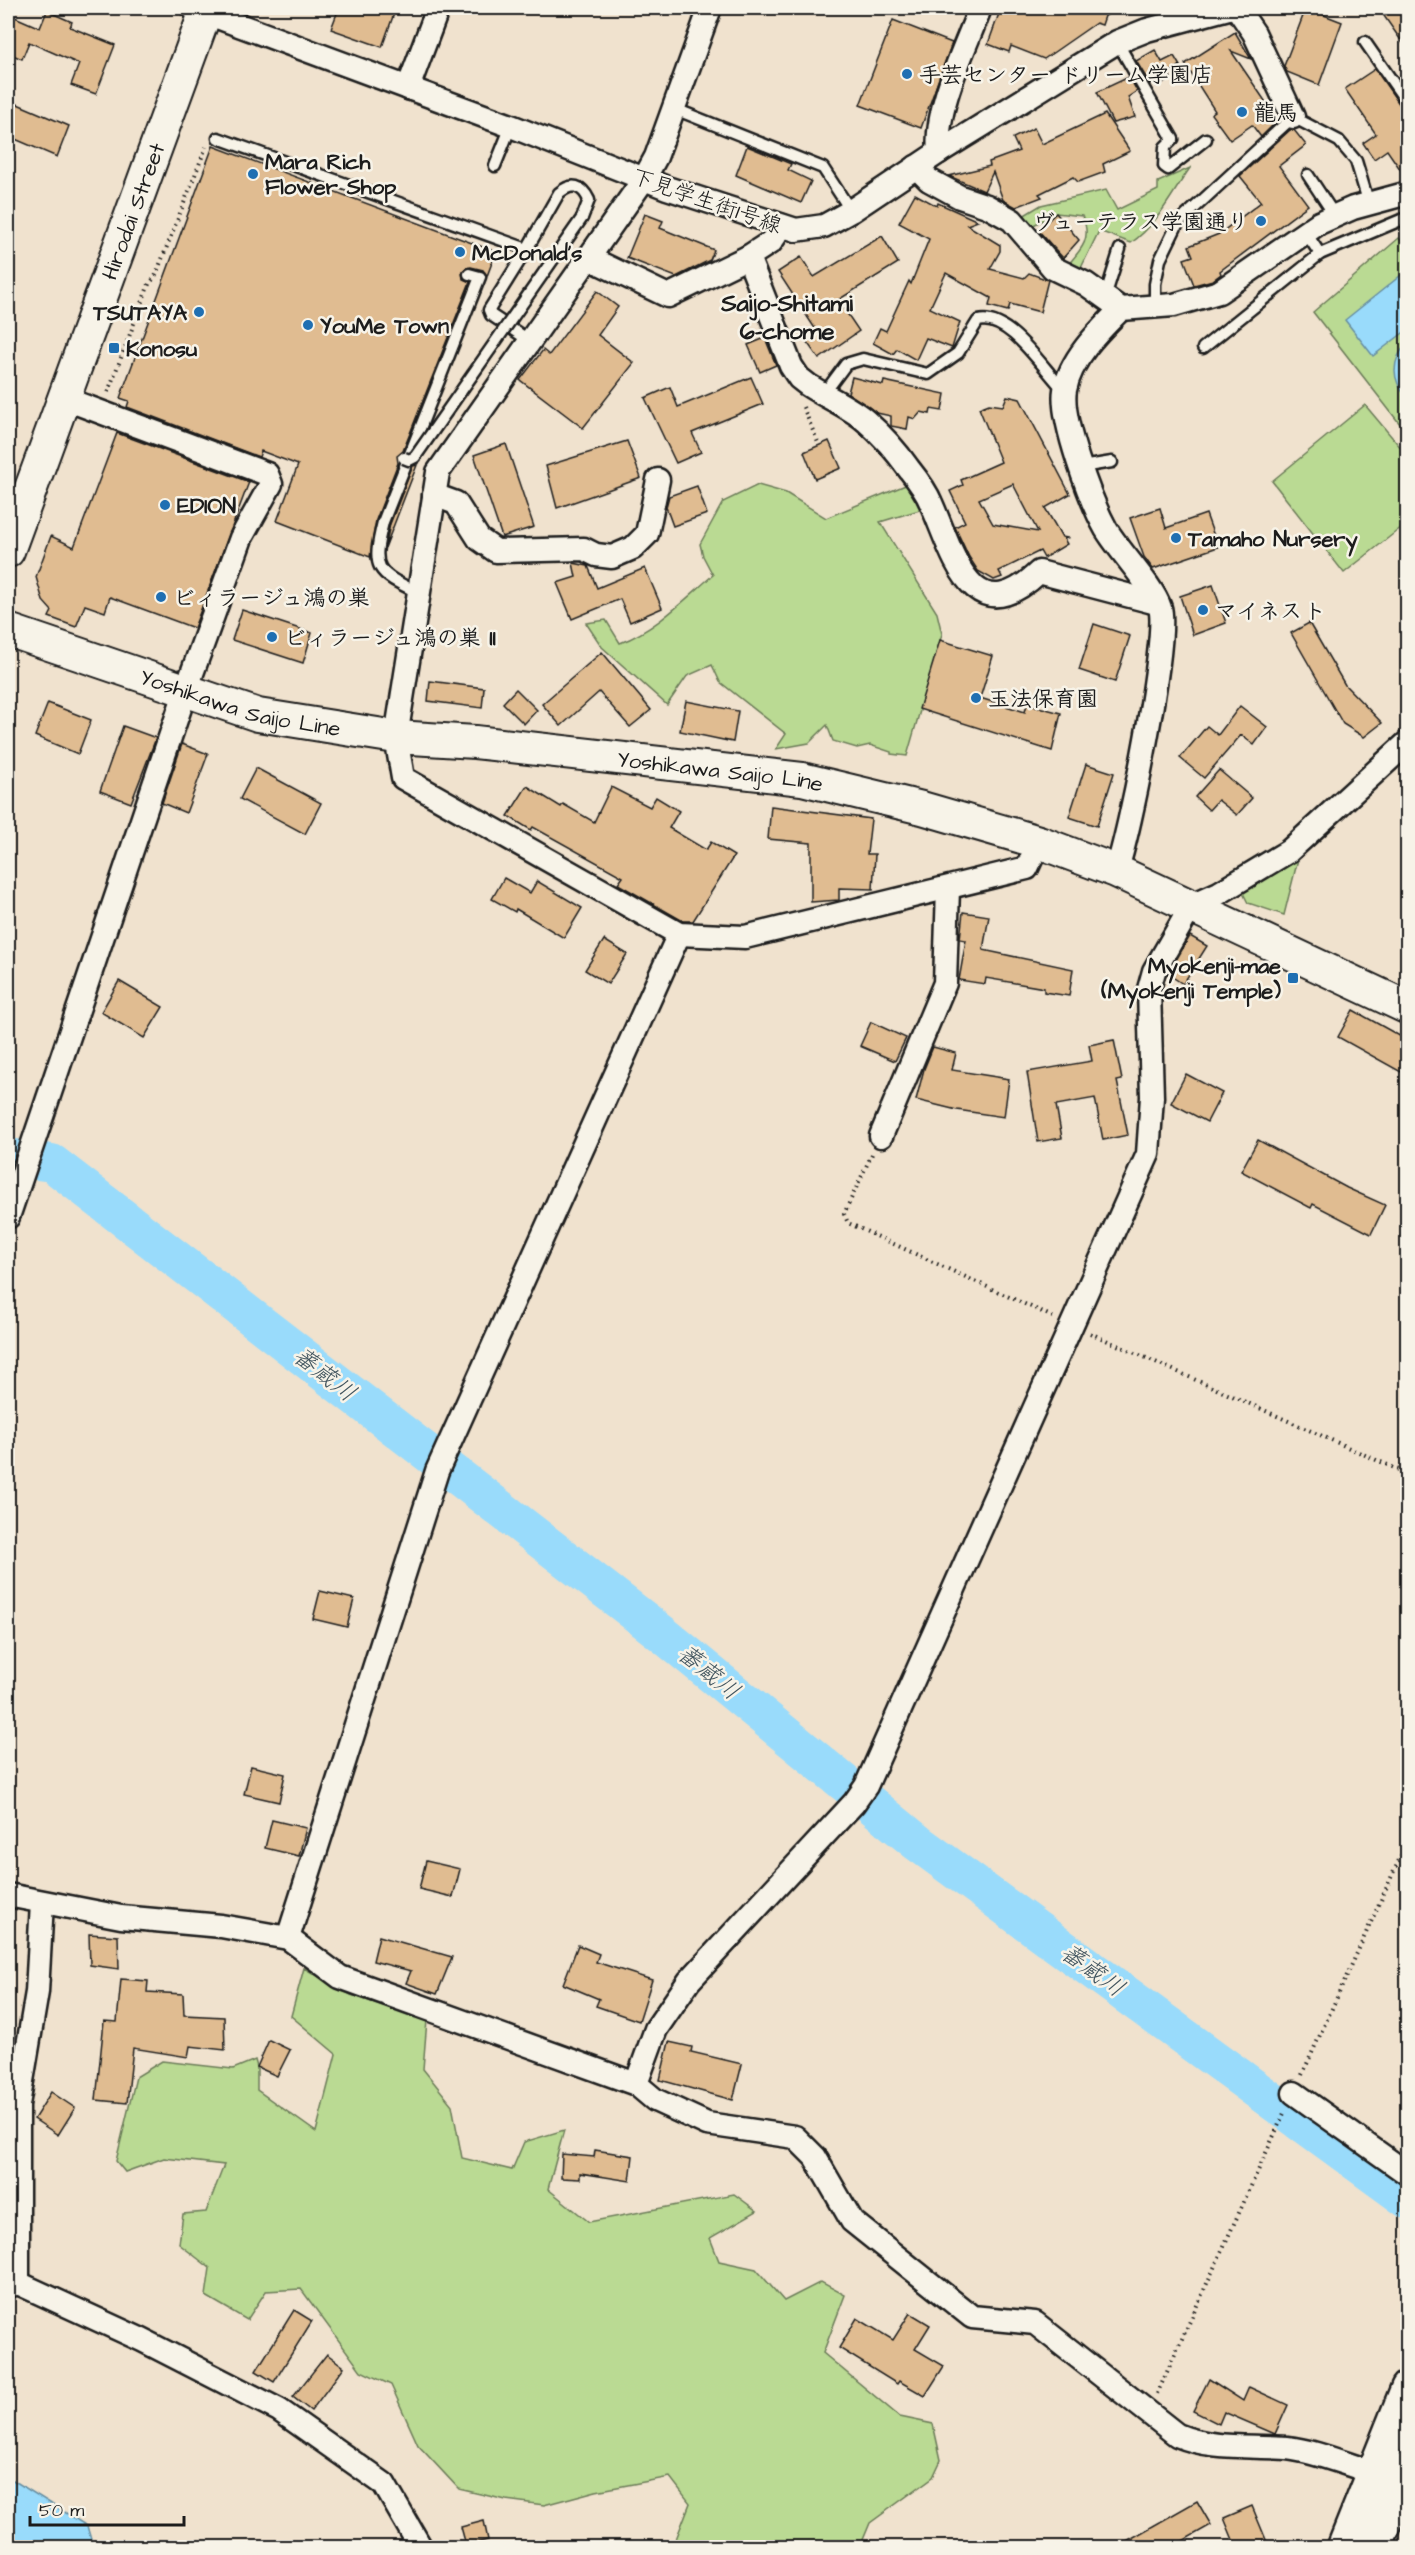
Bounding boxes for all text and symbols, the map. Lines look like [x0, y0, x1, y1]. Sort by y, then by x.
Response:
place label: 手芸センター ドリーム学園店 [919, 60, 1213, 91]
marker: 手芸センター ドリーム学園店 [900, 67, 914, 81]
place label: 龍馬 [1254, 98, 1298, 129]
marker: 龍馬 [1235, 105, 1249, 119]
street label: Hirodai Street [95, 139, 173, 284]
place label: Mara Rich Flower Shop [265, 147, 397, 203]
street label: 下見学生街1号線 [627, 161, 786, 242]
marker: Mara Rich Flower Shop [246, 167, 260, 181]
place label: ヴューテラス学園通り [1033, 207, 1249, 238]
marker: ヴューテラス学園通り [1254, 214, 1268, 228]
place label: McDonald's [472, 238, 582, 269]
marker: McDonald's [453, 245, 467, 259]
district label: Saijo-Shitami 6-chome [720, 287, 853, 349]
place label: TSUTAYA [92, 298, 188, 329]
marker: TSUTAYA [192, 305, 206, 319]
place label: YouMe Town [320, 311, 449, 342]
marker: YouMe Town [301, 318, 315, 332]
place label: Konosu [126, 334, 197, 365]
marker: Konosu [107, 341, 121, 355]
place label: EDION [177, 491, 236, 522]
marker: EDION [158, 498, 172, 512]
place label: Tamaho Nursery [1187, 524, 1358, 557]
marker: Tamaho Nursery [1169, 531, 1183, 545]
place label: ビィラージュ鴻の巣 [173, 583, 370, 614]
marker: ビィラージュ鴻の巣 [154, 590, 168, 604]
place label: マイネスト [1215, 596, 1326, 627]
marker: マイネスト [1196, 603, 1210, 617]
place label: ビィラージュ鴻の巣 II [284, 623, 496, 654]
marker: ビィラージュ鴻の巣 II [265, 630, 279, 644]
street label: Yoshikawa Saijo Line [135, 662, 343, 745]
place label: 玉法保育園 [988, 684, 1098, 715]
marker: 玉法保育園 [969, 691, 983, 705]
street label: Yoshikawa Saijo Line [616, 744, 826, 801]
place label: Myokenji-mae (Myokenji Temple) [1100, 951, 1281, 1009]
marker: Myokenji-mae (Myokenji Temple) [1286, 971, 1300, 985]
water label: 蕃蔵川 [286, 1339, 363, 1410]
water label: 蕃蔵川 [670, 1637, 747, 1709]
water label: 蕃蔵川 [1053, 1936, 1132, 2006]
scale bar [30, 2489, 184, 2527]
text: 50 m [39, 2498, 84, 2523]

